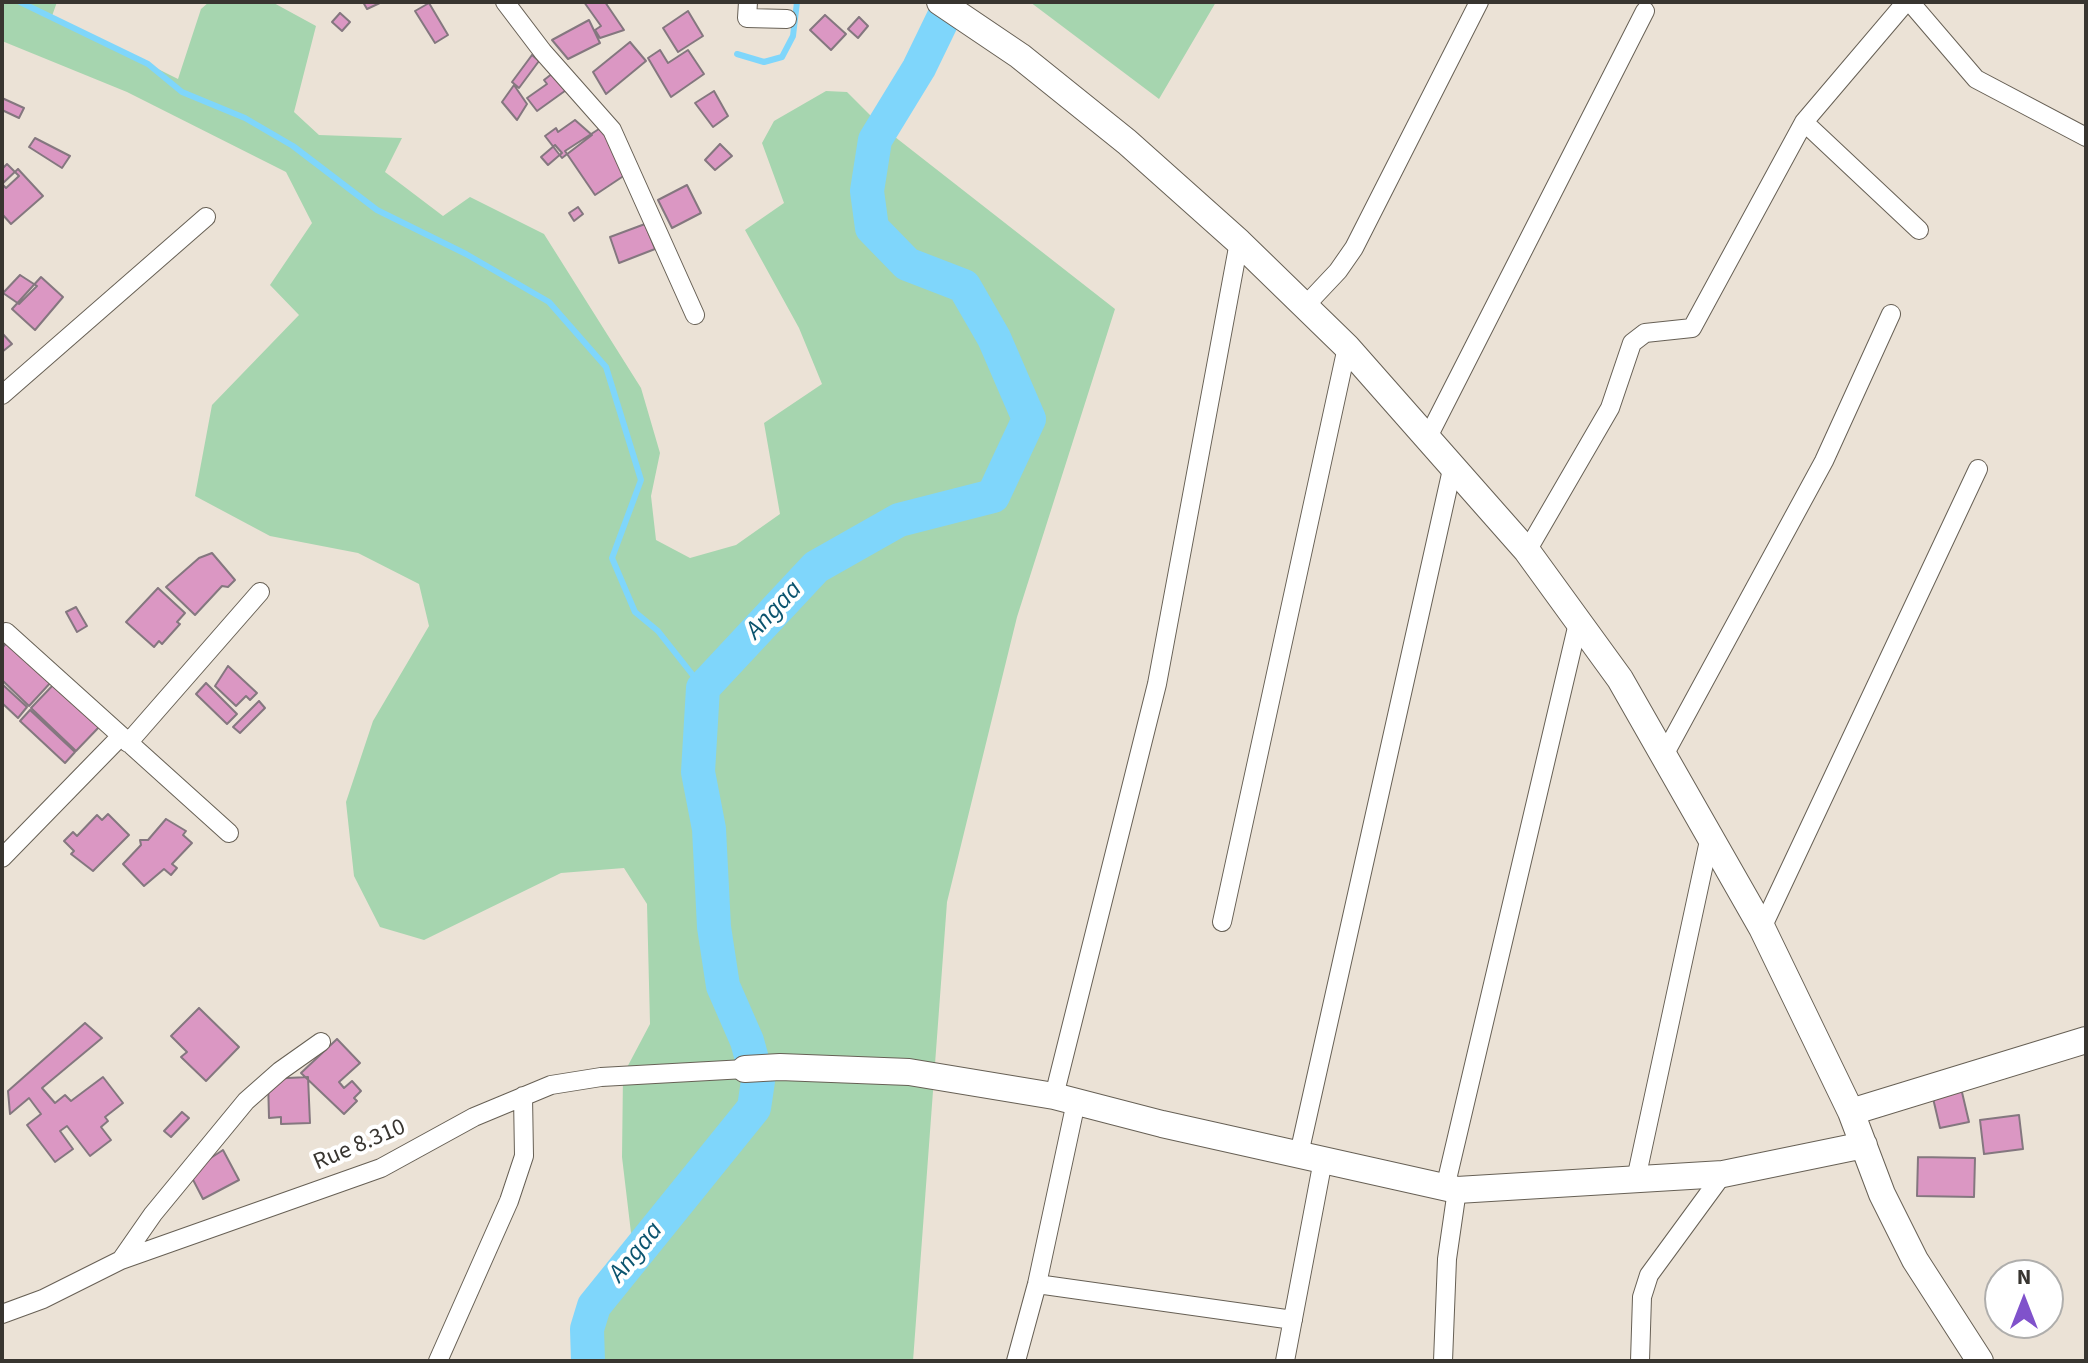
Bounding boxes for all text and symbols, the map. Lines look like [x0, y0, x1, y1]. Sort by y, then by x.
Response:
water label: Angaa [740, 575, 810, 647]
street label: Rue 8.310 [310, 1114, 410, 1178]
water label: Angaa [603, 1217, 671, 1289]
north arrow [1984, 1259, 2064, 1339]
text: N [2017, 1261, 2031, 1293]

